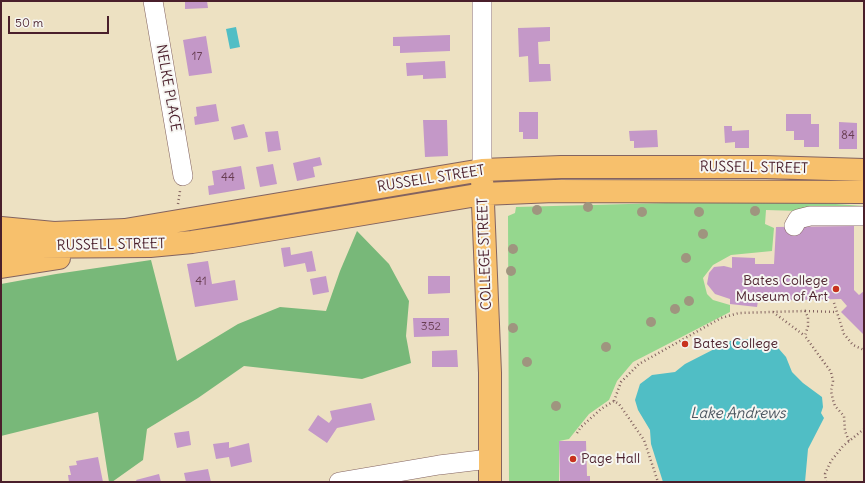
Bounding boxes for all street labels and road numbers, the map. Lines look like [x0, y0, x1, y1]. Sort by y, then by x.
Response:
street label: NELKE PLACE [152, 43, 184, 133]
street label: RUSSELL STREET [700, 159, 808, 177]
street label: RUSSELL STREET [376, 162, 486, 196]
street label: COLLEGE STREET [475, 198, 495, 310]
street label: RUSSELL STREET [57, 236, 165, 254]

